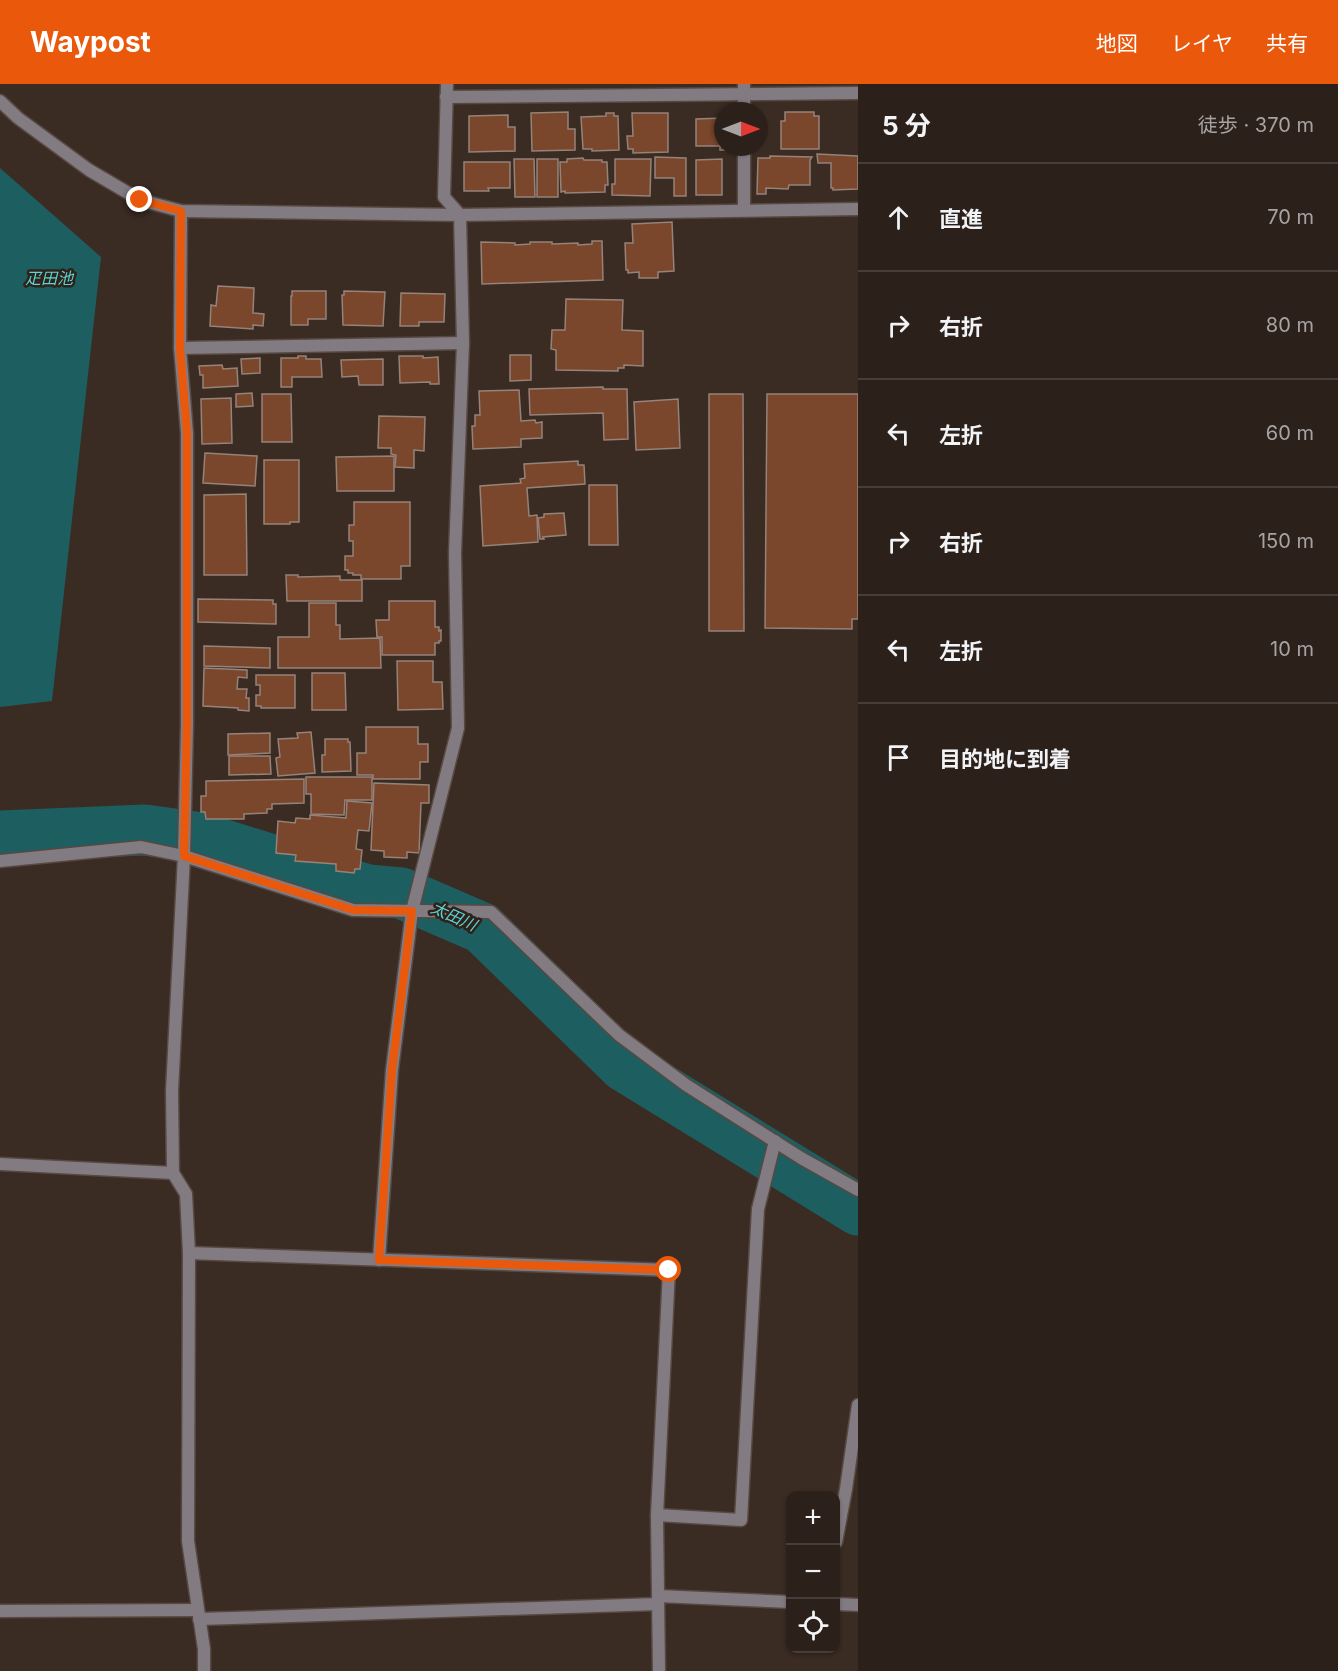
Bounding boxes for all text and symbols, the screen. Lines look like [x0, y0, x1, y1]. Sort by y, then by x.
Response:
text: Waypost [30, 25, 151, 59]
text: 地図 [1096, 31, 1138, 56]
text: レイヤ [1171, 31, 1233, 56]
text: 共有 [1266, 31, 1308, 56]
north arrow [714, 102, 768, 156]
text: 5 分 [882, 110, 931, 141]
text: 徒歩 · 370 m [1198, 113, 1314, 137]
route end [126, 186, 152, 212]
icon: ahead [882, 201, 915, 234]
text: 70 m [1267, 205, 1314, 229]
text: 直進 [939, 206, 983, 232]
water label: 疋田池 [25, 268, 75, 288]
icon: right [882, 309, 915, 342]
text: 80 m [1266, 313, 1314, 337]
text: 右折 [939, 314, 983, 340]
icon: left [882, 417, 915, 450]
text: 60 m [1266, 421, 1314, 445]
text: 左折 [939, 422, 983, 448]
icon: right [882, 525, 915, 558]
text: 150 m [1258, 529, 1314, 553]
text: 右折 [939, 530, 983, 556]
icon: left [882, 633, 915, 666]
text: 10 m [1270, 637, 1314, 661]
text: 左折 [939, 638, 983, 664]
icon: arrive [882, 741, 915, 774]
text: 目的地に到着 [939, 746, 1071, 772]
water label: 太田川 [428, 897, 482, 936]
route start [655, 1256, 681, 1282]
map controls [786, 1491, 840, 1653]
button: + [786, 1491, 840, 1545]
button: − [786, 1545, 840, 1599]
button: locate [786, 1599, 840, 1653]

